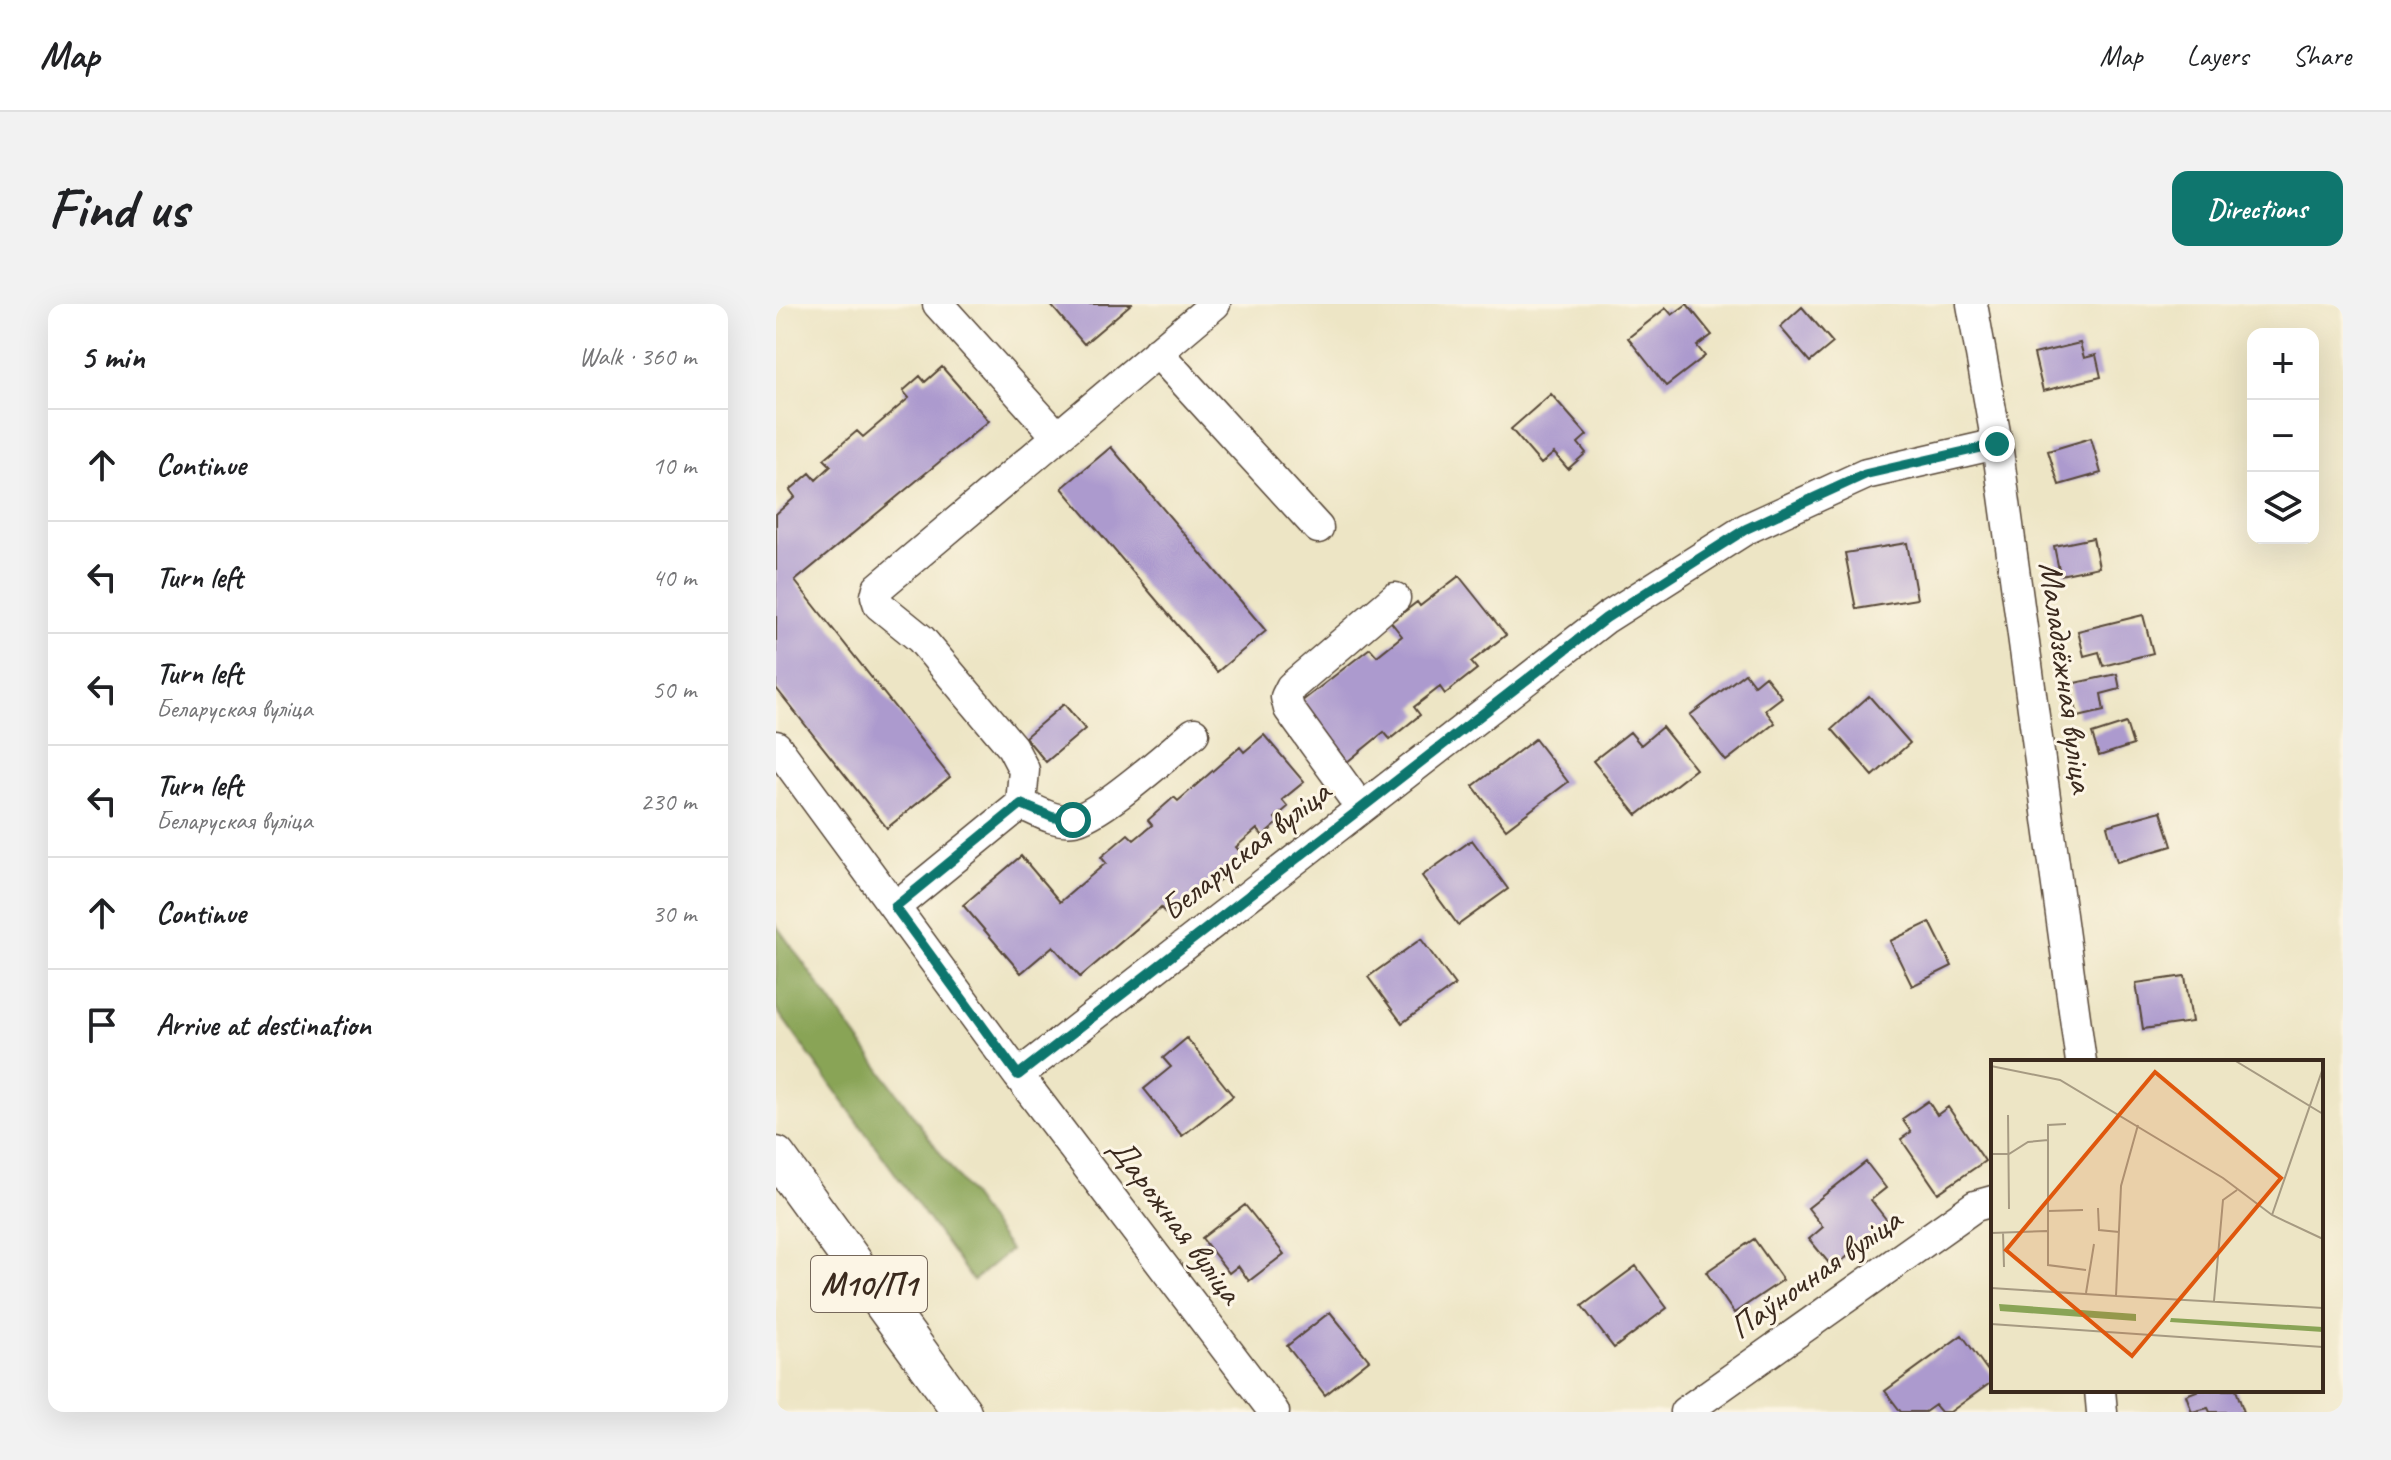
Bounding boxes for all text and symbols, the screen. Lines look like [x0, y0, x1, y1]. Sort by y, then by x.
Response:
text: Map [40, 32, 99, 79]
text: Map [2100, 38, 2143, 73]
text: Layers [2187, 38, 2248, 73]
text: Share [2292, 38, 2351, 73]
button: Directions [2172, 171, 2343, 246]
text: Find us [48, 173, 188, 244]
map controls [2247, 328, 2319, 544]
button: + [2247, 328, 2319, 400]
text: 5 min [80, 335, 145, 378]
text: Walk · 360 m [579, 340, 696, 373]
button: − [2247, 400, 2319, 472]
route end [1979, 426, 2015, 462]
icon: ahead [80, 443, 124, 487]
text: Continue [156, 446, 246, 484]
text: 10 m [652, 449, 696, 482]
button: layers [2247, 472, 2319, 544]
icon: left [80, 555, 124, 599]
text: Turn left [156, 558, 243, 596]
street label: Маладзёжная вуліца [2030, 559, 2105, 797]
text: 40 m [652, 561, 696, 594]
text: Turn left [156, 654, 243, 692]
icon: left [80, 667, 124, 711]
text: 50 m [652, 673, 696, 706]
text: Беларуская вуліца [156, 692, 313, 725]
text: Turn left [156, 766, 243, 804]
street label: Беларуская вуліца [1151, 769, 1341, 930]
icon: left [80, 779, 124, 823]
text: 230 m [640, 785, 696, 818]
route start [1055, 802, 1091, 838]
text: Беларуская вуліца [156, 804, 313, 837]
icon: ahead [80, 891, 124, 935]
text: Continue [156, 894, 246, 932]
text: 30 m [652, 897, 696, 930]
icon: arrive [80, 1003, 124, 1047]
text: Arrive at destination [156, 1006, 371, 1044]
inset map [1991, 1060, 2323, 1392]
street label: Дарожная вуліца [1099, 1128, 1254, 1314]
street label: Паўночная вуліца [1720, 1197, 1911, 1348]
road number: М10/П1 [811, 1256, 927, 1312]

